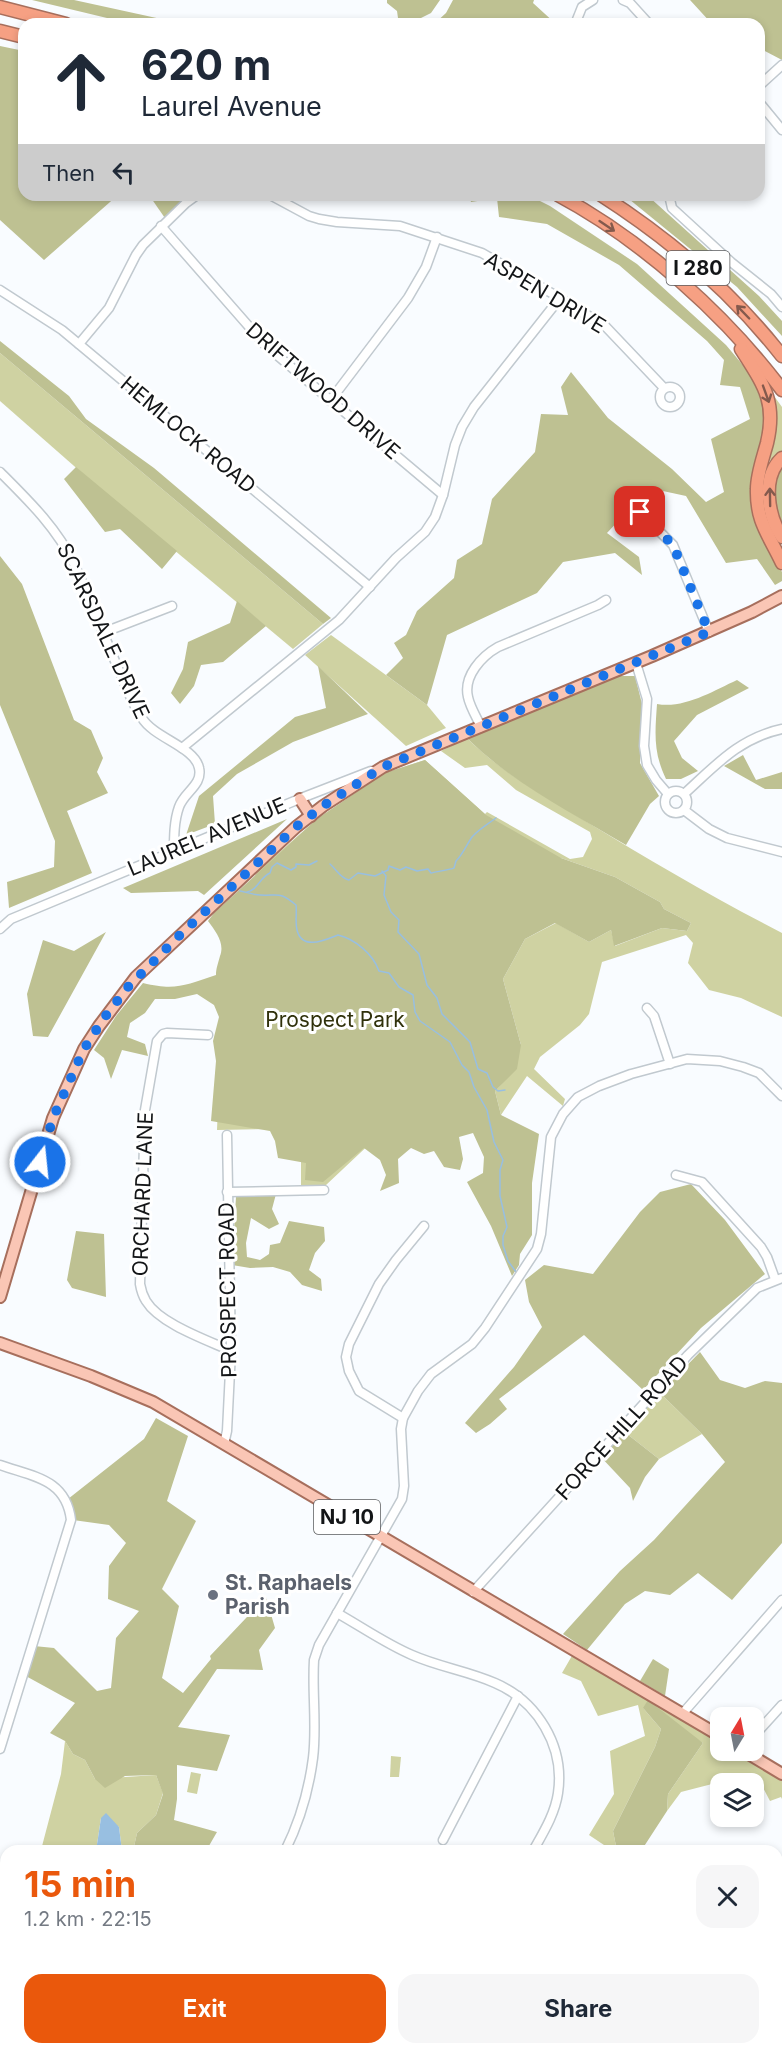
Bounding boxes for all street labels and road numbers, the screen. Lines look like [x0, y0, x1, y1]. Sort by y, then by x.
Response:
street label: ASPEN DRIVE [480, 247, 610, 339]
road number: I 280 [666, 251, 730, 285]
street label: DRIFTWOOD DRIVE [241, 317, 405, 464]
street label: HEMLOCK ROAD [116, 371, 261, 498]
street label: SCARSDALE DRIVE [52, 539, 155, 722]
street label: LAUREL AVENUE [124, 792, 290, 881]
street label: ORCHARD LANE [127, 1111, 158, 1277]
street label: PROSPECT ROAD [213, 1202, 242, 1378]
street label: FORCE HILL ROAD [550, 1350, 693, 1505]
road number: NJ 10 [314, 1500, 380, 1534]

